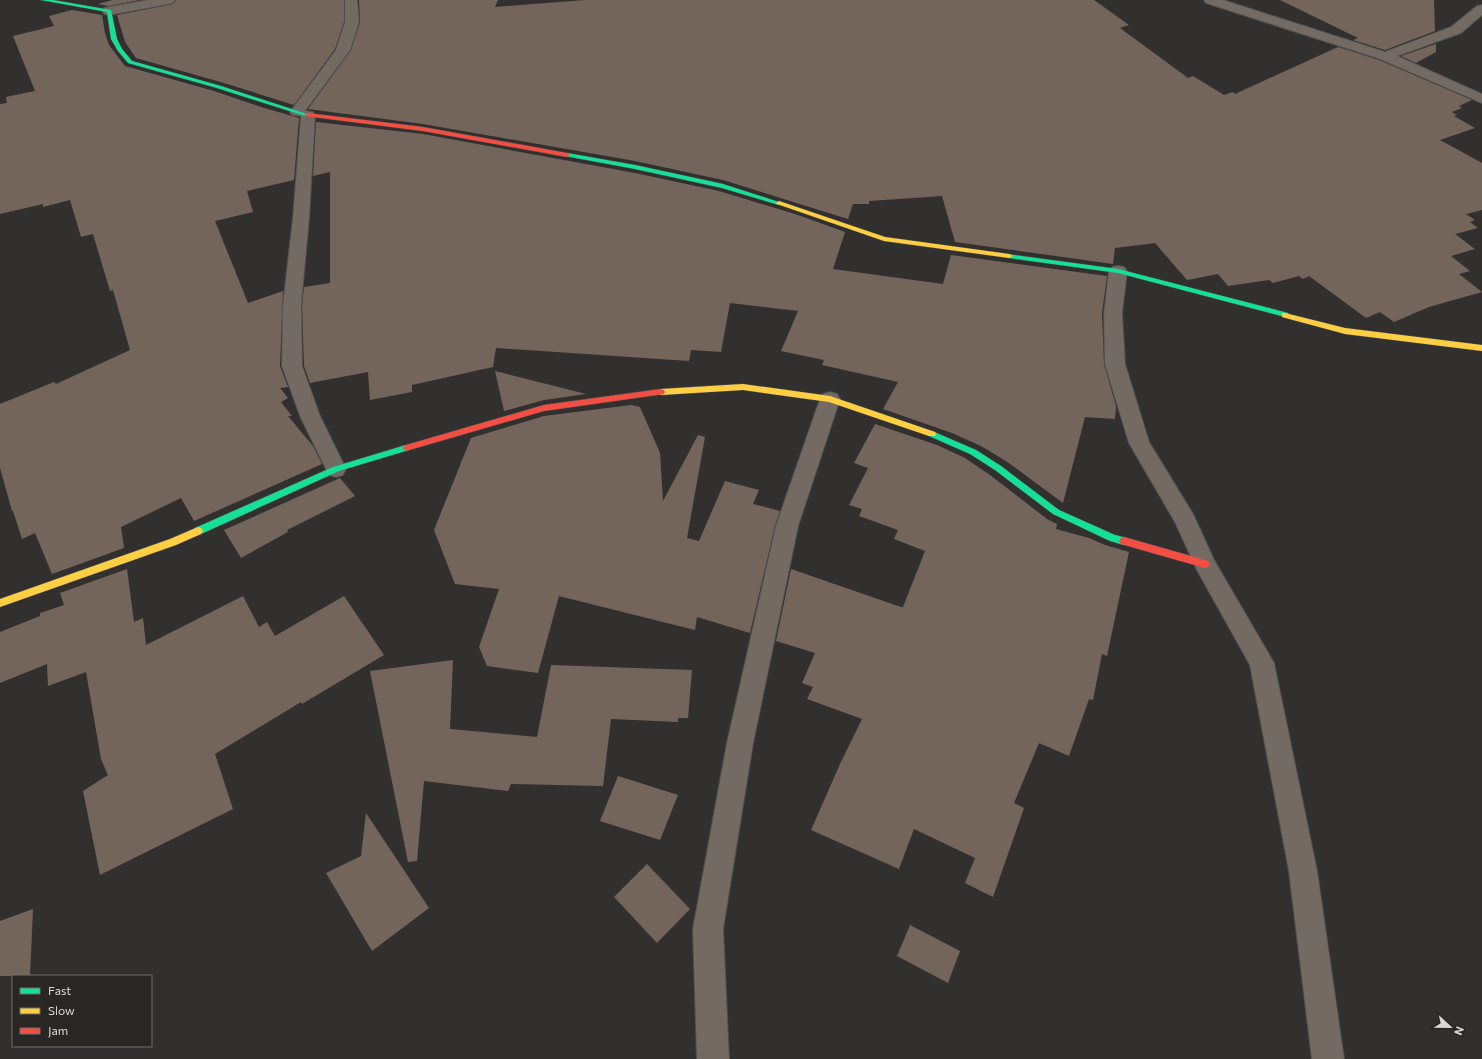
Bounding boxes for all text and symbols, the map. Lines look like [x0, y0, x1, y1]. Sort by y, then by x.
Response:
legend [12, 975, 152, 1047]
text: Fast [48, 983, 71, 997]
text: Slow [48, 1003, 75, 1017]
north arrow [1430, 1007, 1470, 1047]
text: Jam [48, 1023, 68, 1038]
text: N [1452, 1025, 1467, 1037]

